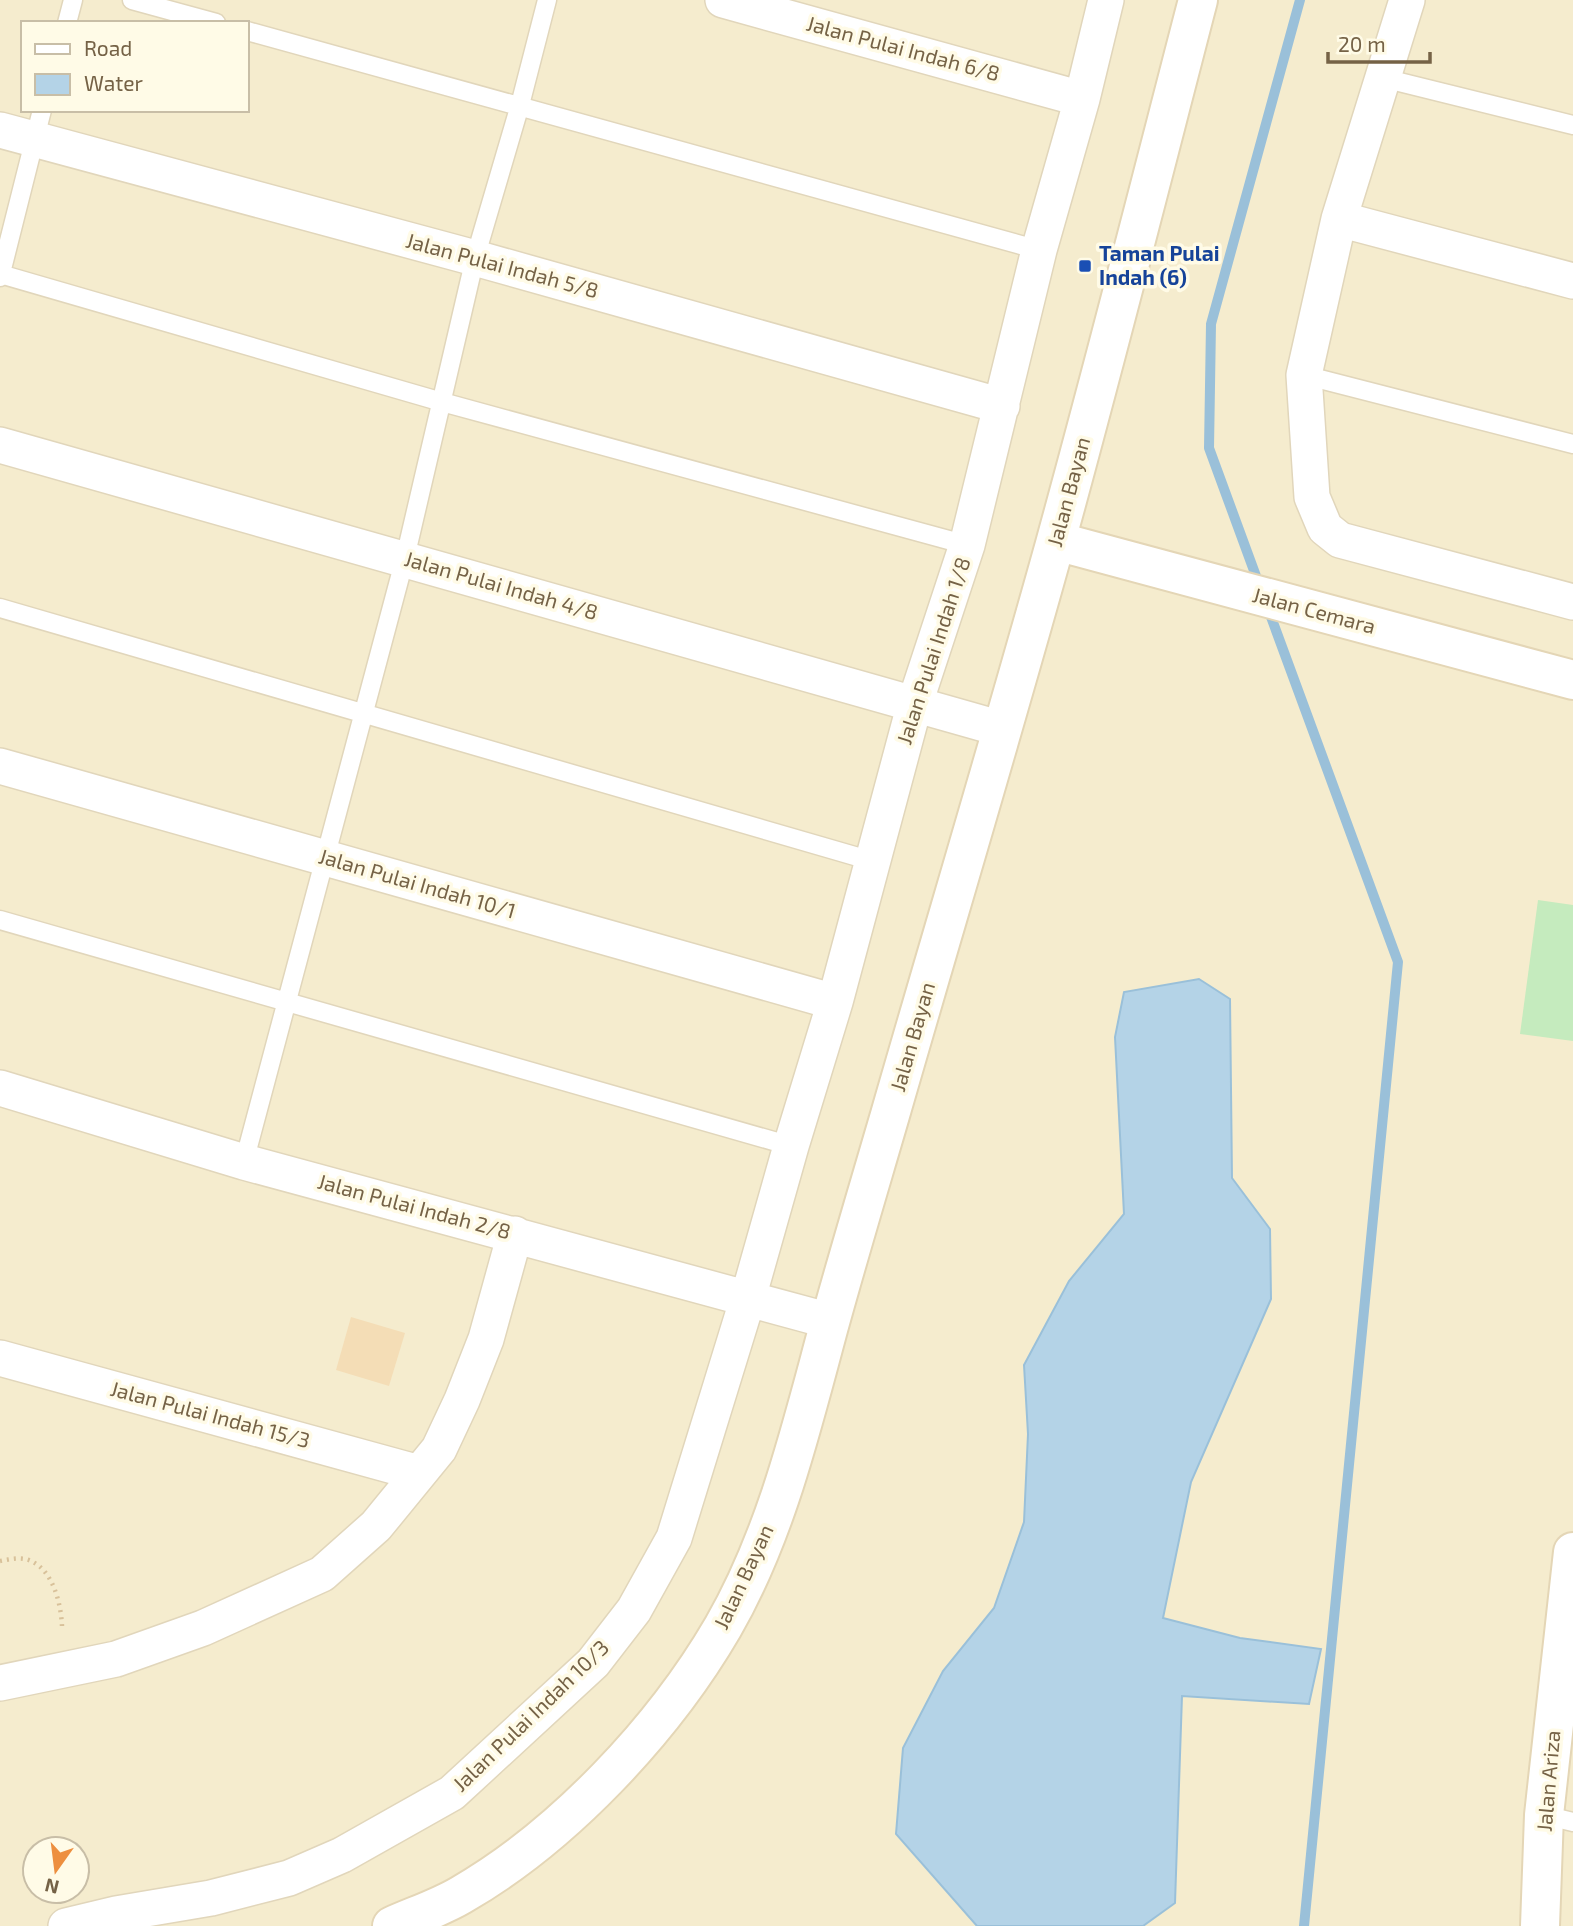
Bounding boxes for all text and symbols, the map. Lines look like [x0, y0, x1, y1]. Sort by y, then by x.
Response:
street label: Jalan Pulai Indah 6/8 [804, 10, 1003, 85]
legend [21, 21, 248, 112]
scale bar [1328, 21, 1430, 65]
text: 20 m [1338, 31, 1386, 56]
text: Road [84, 35, 132, 60]
text: Water [84, 70, 143, 95]
street label: Jalan Pulai Indah 5/8 [403, 227, 601, 302]
place label: Taman Pulai Indah (6) [1099, 240, 1219, 289]
marker: Taman Pulai Indah (6) [1077, 258, 1093, 274]
street label: Jalan Bayan [1041, 434, 1094, 549]
street label: Jalan Pulai Indah 4/8 [402, 545, 601, 624]
street label: Jalan Pulai Indah 1/8 [890, 554, 975, 747]
street label: Jalan Cemara [1250, 581, 1379, 638]
street label: Jalan Pulai Indah 10/1 [316, 842, 519, 923]
street label: Jalan Bayan [884, 979, 939, 1094]
street label: Jalan Pulai Indah 2/8 [315, 1168, 514, 1243]
street label: Jalan Pulai Indah 15/3 [108, 1375, 313, 1452]
street label: Jalan Bayan [708, 1520, 778, 1633]
street label: Jalan Pulai Indah 10/3 [447, 1634, 613, 1796]
street label: Jalan Ariza [1531, 1729, 1564, 1833]
north arrow [21, 1835, 91, 1905]
text: N [42, 1874, 61, 1900]

